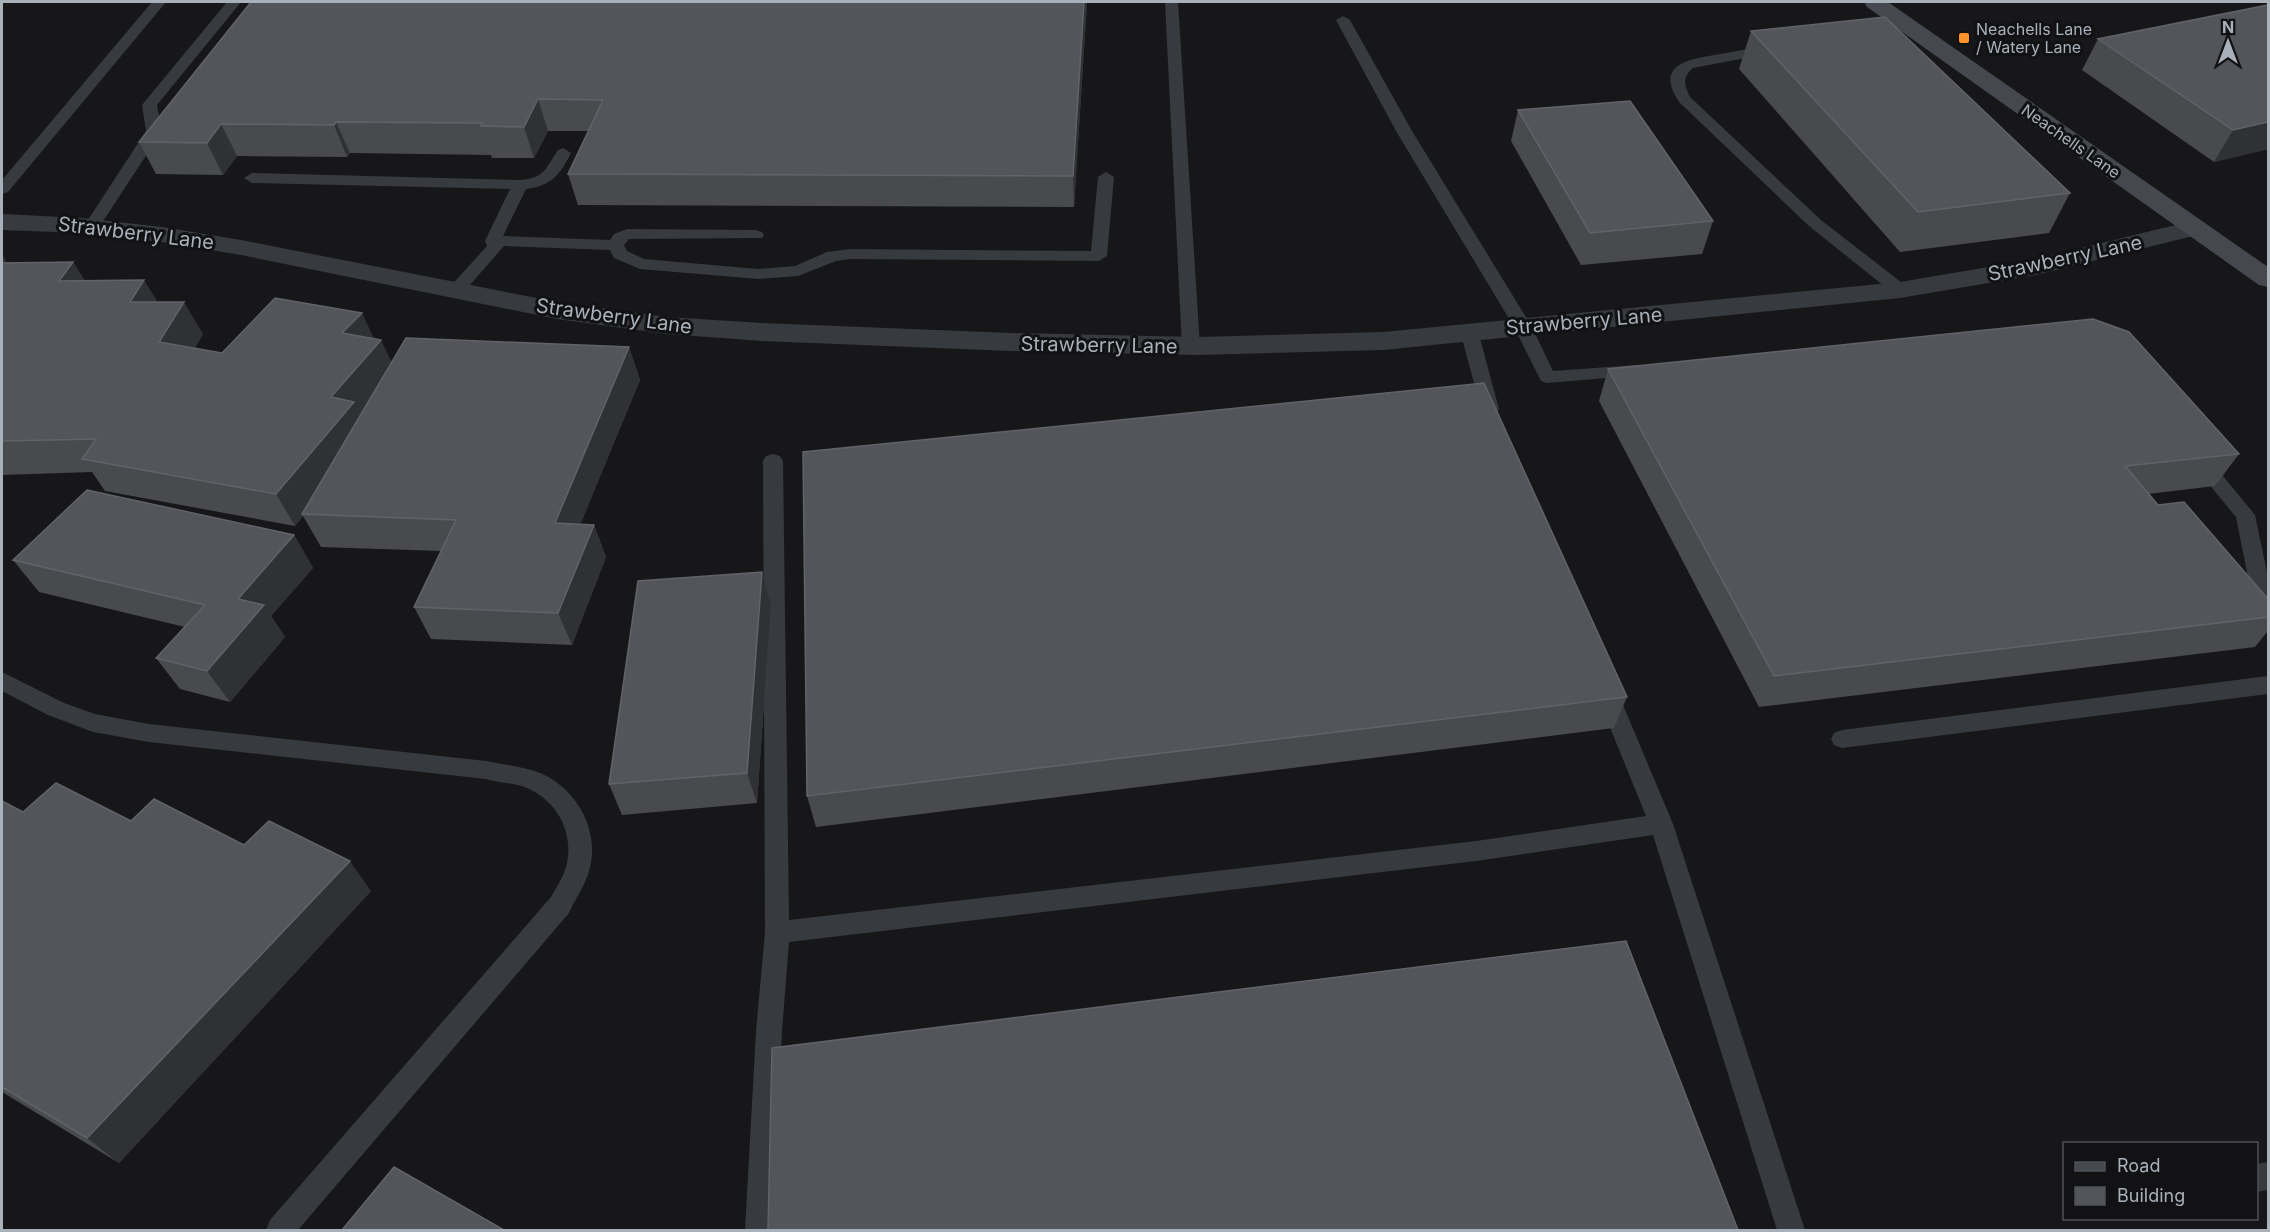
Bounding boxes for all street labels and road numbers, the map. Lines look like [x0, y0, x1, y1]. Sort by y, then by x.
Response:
street label: Neachells Lane [2018, 100, 2124, 182]
street label: Strawberry Lane [57, 212, 215, 254]
street label: Strawberry Lane [1986, 230, 2144, 286]
street label: Strawberry Lane [535, 293, 693, 339]
street label: Strawberry Lane [1505, 302, 1663, 340]
street label: Strawberry Lane [1020, 332, 1178, 358]

